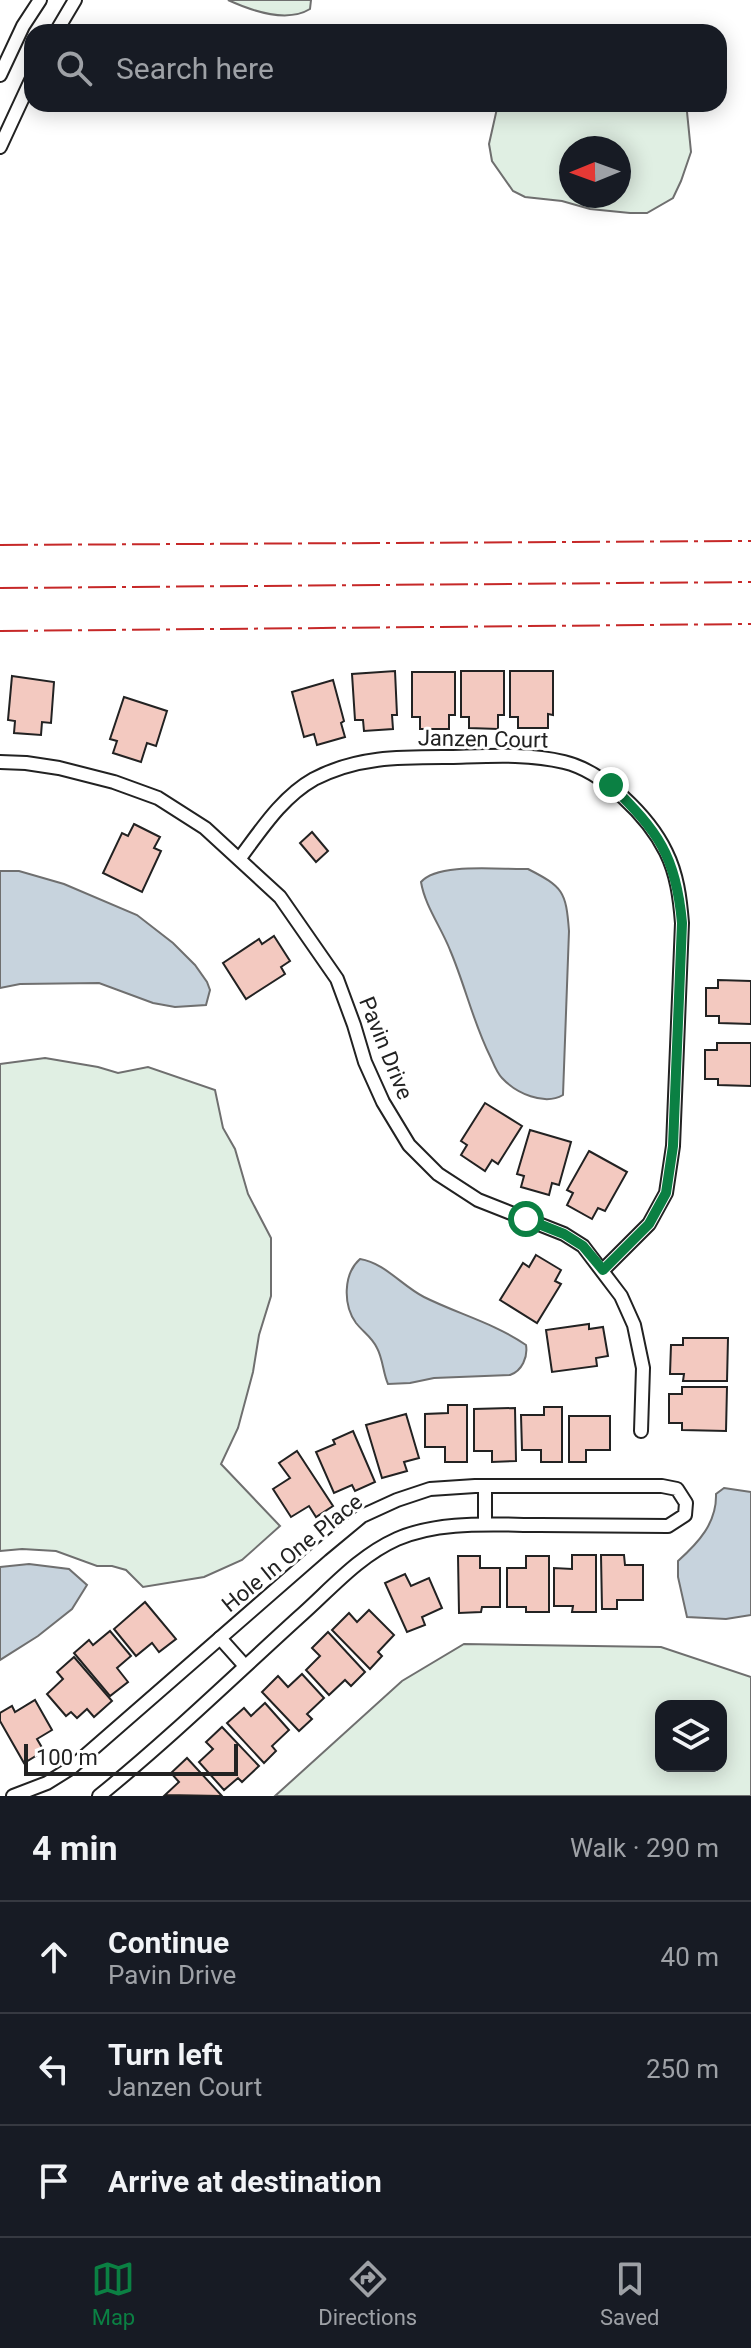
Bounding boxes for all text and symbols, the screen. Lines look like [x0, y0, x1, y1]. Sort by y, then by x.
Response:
search box [24, 24, 727, 112]
icon: search [52, 46, 96, 90]
text: Search here [116, 51, 274, 86]
north arrow [559, 136, 631, 208]
street label: Janzen Court [418, 725, 548, 753]
route end [593, 767, 629, 803]
street label: Pavin Drive [354, 993, 418, 1103]
route start [508, 1201, 544, 1237]
street label: Hole In One Place [217, 1489, 367, 1617]
map controls [655, 1700, 727, 1772]
button: layers [655, 1700, 727, 1772]
scale bar [24, 1740, 238, 1776]
text: 100 m [36, 1745, 98, 1770]
text: 4 min [32, 1828, 117, 1868]
text: Walk · 290 m [570, 1833, 719, 1863]
text: Continue [108, 1925, 229, 1960]
icon: ahead [32, 1935, 76, 1979]
text: 40 m [661, 1942, 719, 1972]
text: Pavin Drive [108, 1960, 236, 1990]
text: Turn left [108, 2037, 223, 2072]
icon: left [32, 2047, 76, 2091]
text: 250 m [646, 2054, 719, 2084]
text: Janzen Court [108, 2072, 262, 2102]
icon: arrive [32, 2159, 76, 2203]
text: Arrive at destination [108, 2164, 382, 2199]
tab: Map [91, 2257, 135, 2330]
tab: Directions [318, 2257, 417, 2330]
tab: Saved [600, 2257, 660, 2330]

